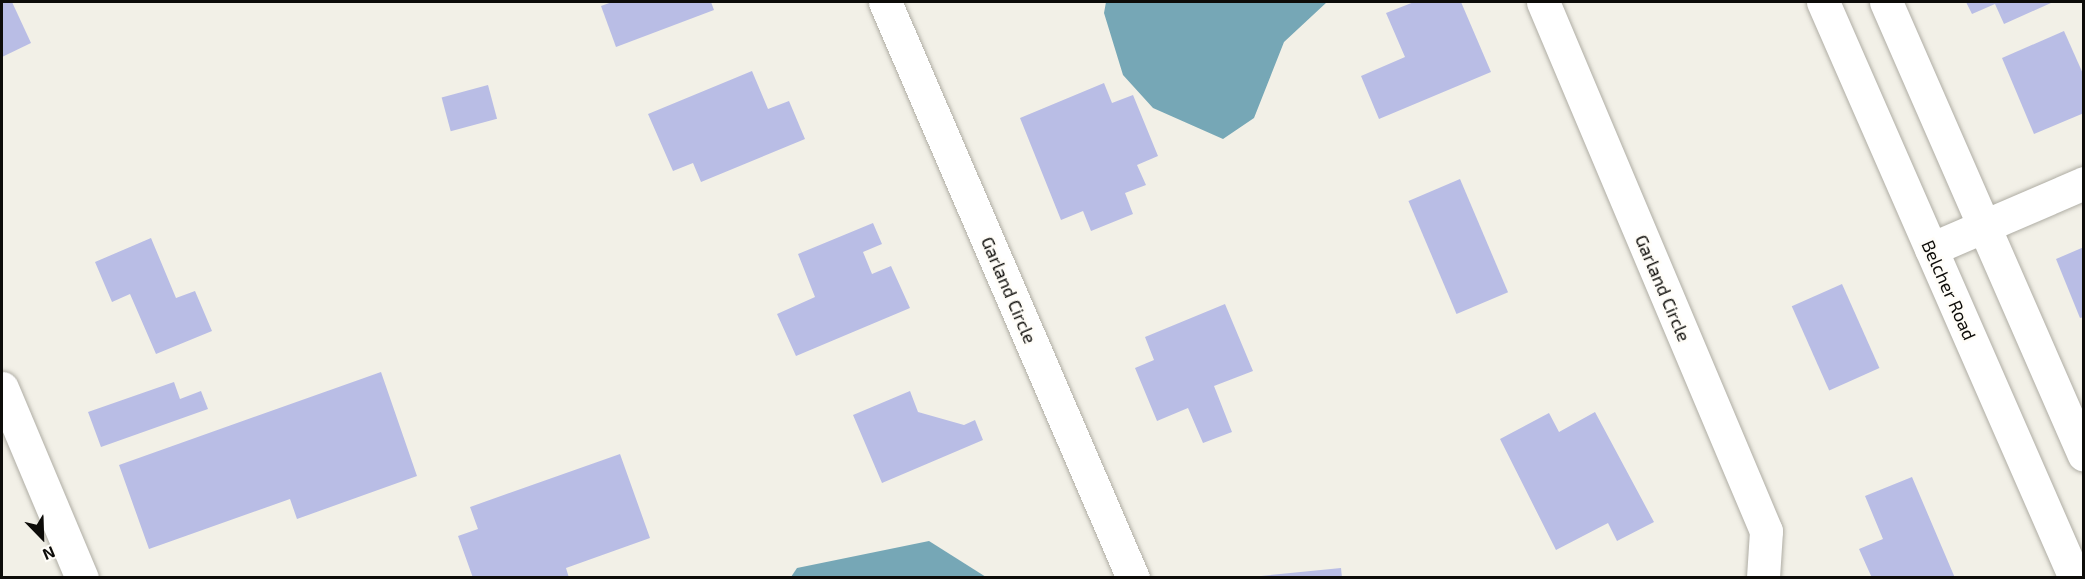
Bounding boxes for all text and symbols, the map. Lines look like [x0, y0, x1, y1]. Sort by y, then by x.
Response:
street label: Garland Circle [1631, 231, 1695, 345]
street label: Garland Circle [977, 233, 1041, 347]
street label: Belcher Road [1917, 236, 1981, 344]
north arrow [12, 507, 72, 567]
text: N [40, 543, 58, 565]

